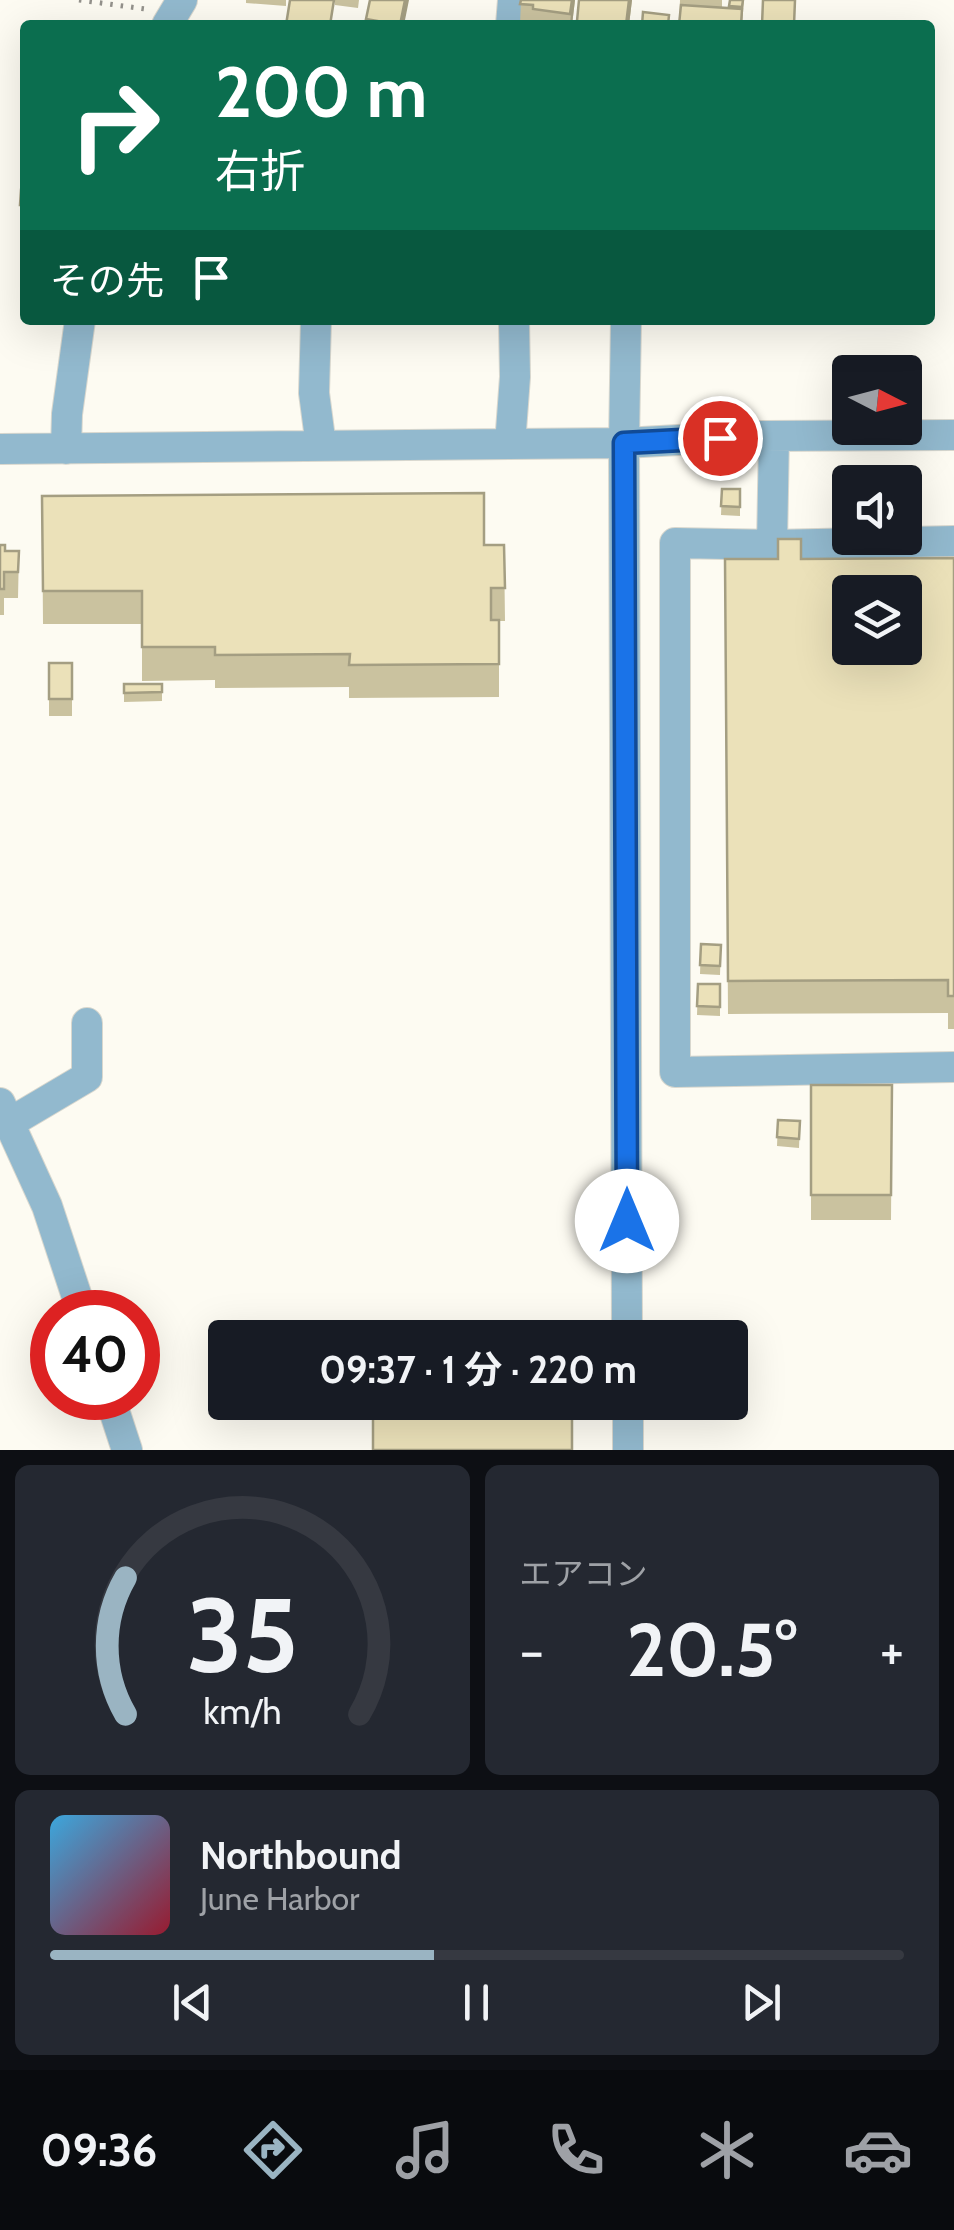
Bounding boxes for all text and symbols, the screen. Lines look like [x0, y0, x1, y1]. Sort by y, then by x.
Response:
text: 200 m [215, 49, 427, 135]
icon: right [50, 60, 180, 190]
text: 右折 [215, 144, 305, 198]
icon: arrive [184, 250, 239, 305]
text: その先 [50, 257, 164, 304]
north arrow [832, 355, 922, 445]
map controls [832, 355, 922, 665]
pin [678, 396, 763, 481]
icon: arrive [693, 411, 748, 466]
button: sound [832, 465, 922, 555]
button: layers [832, 575, 922, 665]
position arrow [575, 1169, 679, 1273]
speed limit sign: 40 [30, 1290, 160, 1420]
text: 09:37 · 1 分 · 220 m [319, 1346, 637, 1393]
text: エアコン [520, 1554, 648, 1593]
text: 35 [186, 1572, 298, 1698]
text: 20.5° [627, 1604, 797, 1695]
text: − [520, 1617, 544, 1684]
text: + [880, 1617, 904, 1684]
text: km/h [203, 1690, 281, 1733]
text: Northbound [200, 1832, 402, 1879]
text: June Harbor [200, 1879, 359, 1918]
icon: previous [165, 1975, 220, 2030]
icon: pause [449, 1975, 504, 2030]
icon: next [734, 1975, 789, 2030]
icon: directions [238, 2115, 308, 2185]
icon: music [390, 2115, 460, 2185]
icon: phone [541, 2115, 611, 2185]
icon: climate [692, 2115, 762, 2185]
icon: car [843, 2115, 913, 2185]
text: 09:36 [41, 2123, 157, 2177]

